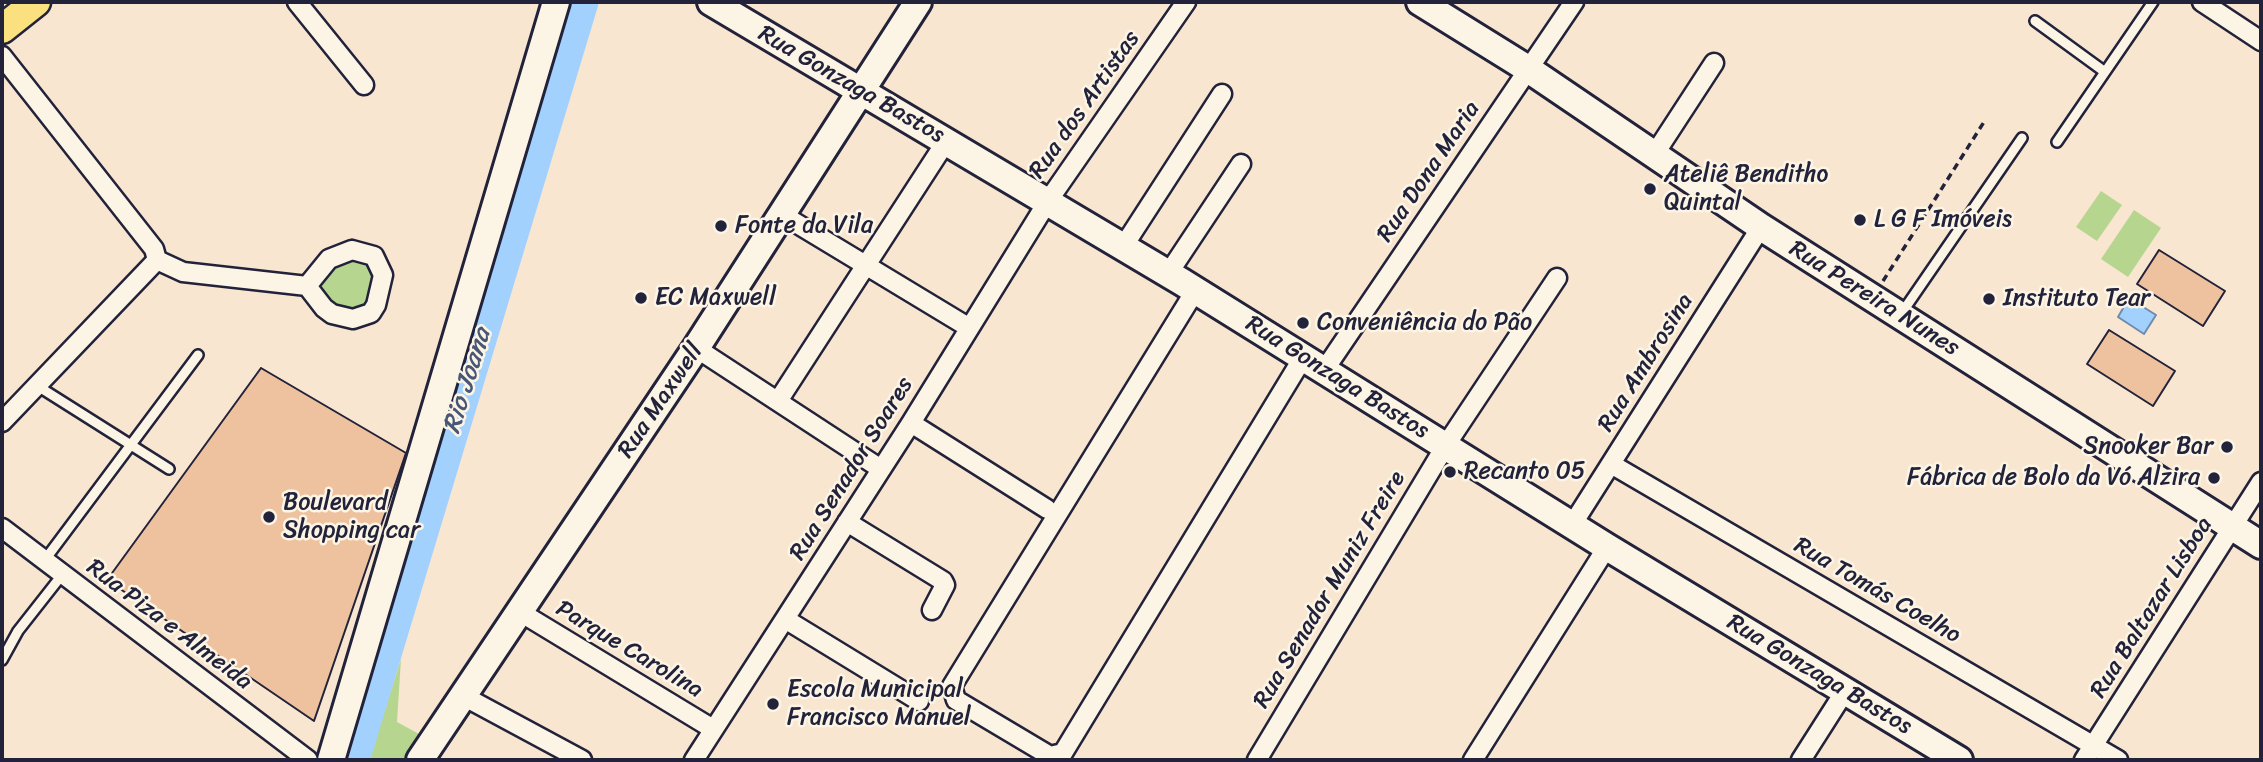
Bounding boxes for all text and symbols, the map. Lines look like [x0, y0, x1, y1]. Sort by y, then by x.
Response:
street label: Rua Gonzaga Bastos [753, 20, 949, 150]
street label: Rua dos Artistas [1023, 25, 1147, 185]
street label: Rua Dona Maria [1371, 96, 1487, 248]
place label: Ateliê Benditho Quintal [1664, 161, 1828, 217]
marker: Ateliê Benditho Quintal [1642, 181, 1658, 197]
place label: L G F Imóveis [1874, 206, 2012, 234]
place label: Fonte da Vila [735, 212, 873, 240]
marker: L G F Imóveis [1852, 212, 1868, 228]
marker: Fonte da Vila [713, 218, 729, 234]
street label: Rua Pereira Nunes [1784, 235, 1964, 363]
place label: EC Maxwell [655, 284, 776, 312]
place label: Instituto Tear [2003, 285, 2150, 313]
street label: Rua Ambrosina [1592, 289, 1700, 437]
marker: EC Maxwell [633, 290, 649, 306]
marker: Instituto Tear [1981, 291, 1997, 307]
place label: Conveniência do Pão [1317, 309, 1532, 337]
street label: Rua Gonzaga Bastos [1240, 310, 1434, 446]
marker: Conveniência do Pão [1295, 315, 1311, 331]
water label: Rio Joana [437, 325, 499, 437]
street label: Rua Maxwell [612, 338, 710, 464]
street label: Rua Senador Soares [784, 372, 920, 566]
place label: Snooker Bar [2083, 433, 2213, 461]
marker: Snooker Bar [2219, 439, 2235, 455]
place label: Recanto 05 [1464, 458, 1585, 486]
marker: Recanto 05 [1442, 464, 1458, 480]
place label: Fábrica de Bolo da Vó Alzira [1907, 464, 2200, 492]
street label: Rua Senador Muniz Freire [1248, 466, 1412, 714]
marker: Fábrica de Bolo da Vó Alzira [2206, 470, 2222, 486]
place label: Boulevard Shopping car [283, 489, 420, 545]
marker: Boulevard Shopping car [261, 509, 277, 525]
street label: Rua Baltazar Lisboa [2085, 512, 2219, 704]
street label: Rua Tomás Coelho [1789, 532, 1965, 650]
street label: Rua Piza e Almeida [81, 553, 257, 697]
street label: Parque Carolina [550, 595, 708, 705]
street label: Rua Gonzaga Bastos [1721, 608, 1917, 742]
place label: Escola Municipal Francisco Manuel [787, 676, 970, 732]
marker: Escola Municipal Francisco Manuel [765, 696, 781, 712]

